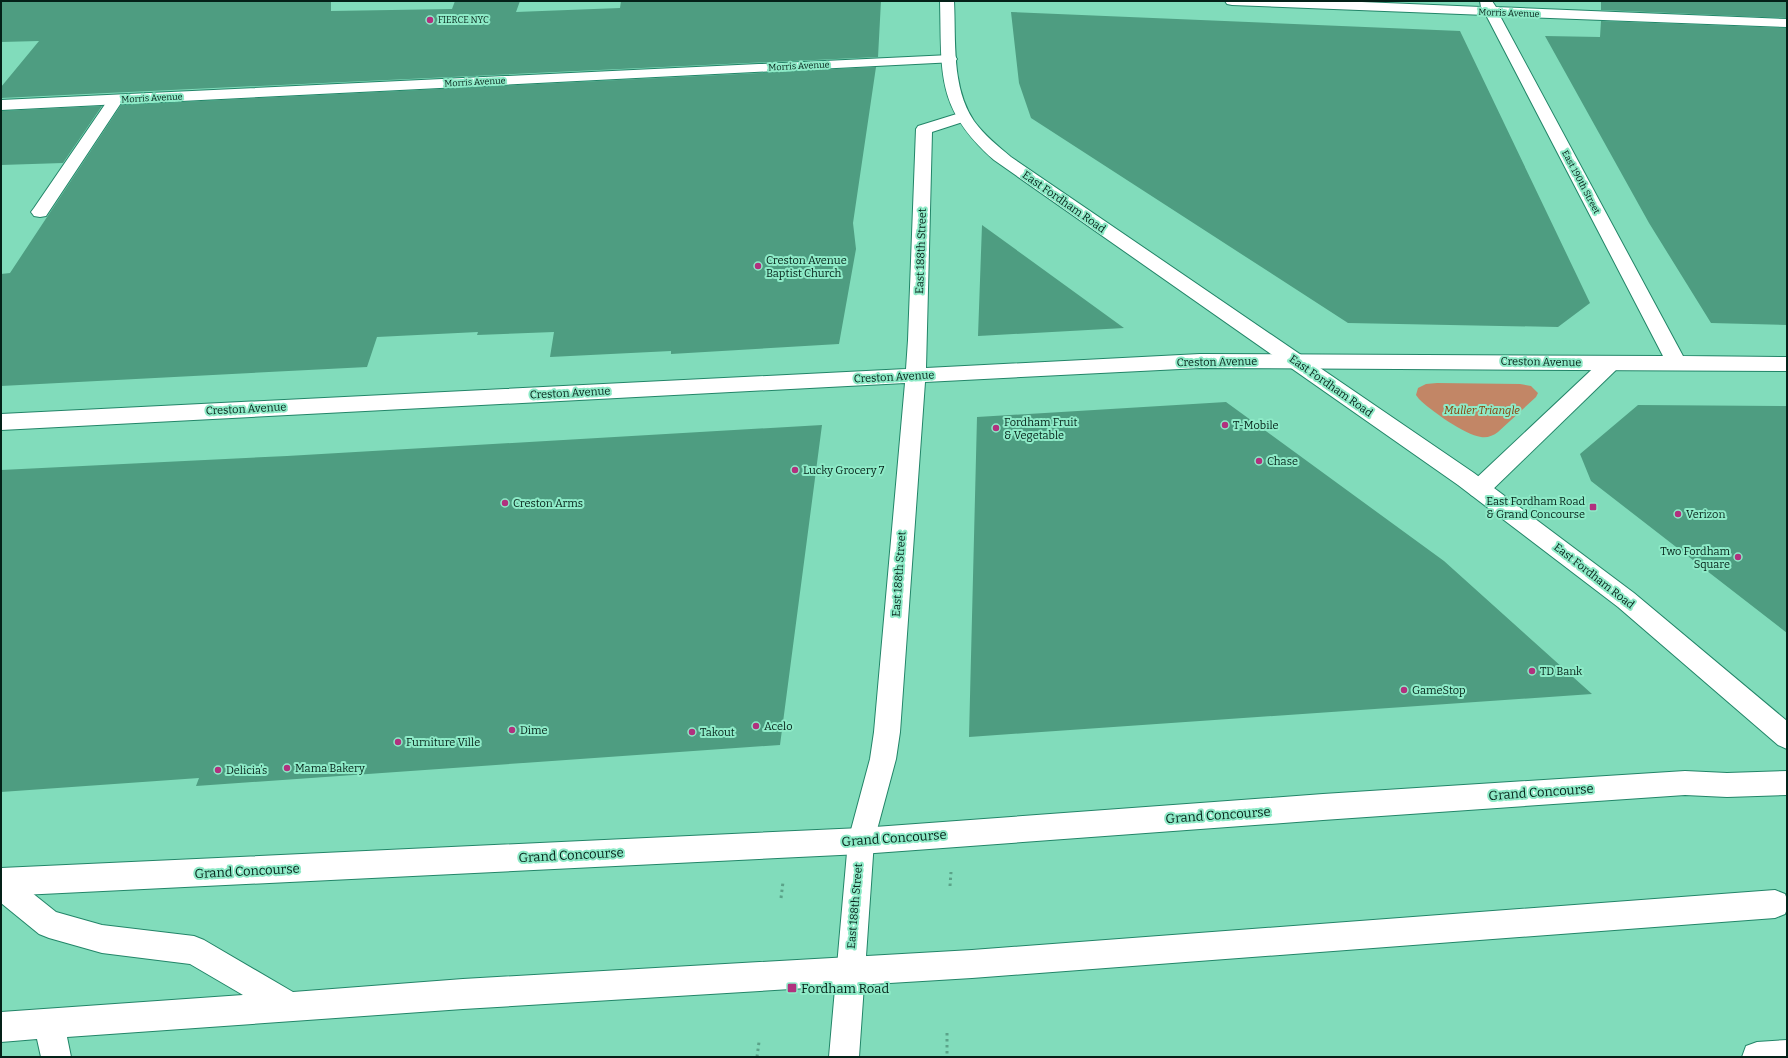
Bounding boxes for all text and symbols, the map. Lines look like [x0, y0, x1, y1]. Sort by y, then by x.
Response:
street label: Morris Avenue [1478, 7, 1540, 19]
marker: FIERCE NYC [425, 15, 435, 25]
place label: FIERCE NYC [438, 15, 489, 25]
street label: Morris Avenue [768, 59, 830, 73]
street label: Morris Avenue [444, 75, 506, 89]
street label: Morris Avenue [121, 91, 183, 105]
street label: East 190th Street [1560, 149, 1602, 216]
street label: East Fordham Road [1020, 168, 1109, 236]
street label: East 188th Street [913, 208, 929, 294]
place label: Creston Avenue Baptist Church [766, 254, 847, 280]
marker: Creston Avenue Baptist Church [753, 261, 763, 271]
street label: East Fordham Road [1287, 352, 1376, 420]
street label: Creston Avenue [1177, 355, 1257, 369]
street label: Creston Avenue [1501, 355, 1581, 369]
street label: Creston Avenue [853, 368, 935, 386]
street label: Creston Avenue [529, 384, 611, 402]
street label: Creston Avenue [205, 400, 287, 418]
park label: Muller Triangle [1444, 404, 1520, 417]
place label: Fordham Fruit & Vegetable [1004, 416, 1078, 442]
place label: T-Mobile [1233, 419, 1279, 432]
marker: T-Mobile [1220, 420, 1230, 430]
marker: Fordham Fruit & Vegetable [991, 423, 1001, 433]
place label: Chase [1267, 455, 1298, 468]
marker: Chase [1254, 456, 1264, 466]
place label: Lucky Grocery 7 [803, 464, 885, 477]
marker: Lucky Grocery 7 [790, 465, 800, 475]
place label: East Fordham Road & Grand Concourse [1486, 495, 1585, 521]
place label: Creston Arms [513, 497, 583, 510]
marker: Creston Arms [500, 498, 510, 508]
marker: East Fordham Road & Grand Concourse [1588, 502, 1598, 512]
place label: Verizon [1686, 508, 1725, 521]
marker: Verizon [1673, 509, 1683, 519]
street label: East 188th Street [890, 531, 908, 617]
street label: East Fordham Road [1551, 541, 1637, 612]
place label: Two Fordham Square [1660, 545, 1730, 571]
marker: Two Fordham Square [1733, 552, 1743, 562]
place label: TD Bank [1540, 665, 1583, 678]
marker: TD Bank [1527, 666, 1537, 676]
place label: GameStop [1412, 684, 1466, 697]
marker: GameStop [1399, 685, 1409, 695]
place label: Acelo [764, 720, 793, 733]
marker: Acelo [751, 721, 761, 731]
place label: Dime [520, 724, 548, 737]
marker: Dime [507, 725, 517, 735]
place label: Takout [700, 726, 735, 739]
marker: Takout [687, 727, 697, 737]
place label: Furniture Ville [406, 736, 480, 749]
marker: Furniture Ville [393, 737, 403, 747]
place label: Mama Bakery [295, 762, 365, 775]
marker: Mama Bakery [282, 763, 292, 773]
place label: Delicia’s [226, 764, 267, 777]
marker: Delicia’s [213, 765, 223, 775]
street label: Grand Concourse [1488, 781, 1594, 803]
street label: Grand Concourse [1165, 804, 1271, 826]
street label: Grand Concourse [841, 827, 947, 849]
street label: Grand Concourse [518, 845, 624, 865]
street label: Grand Concourse [194, 861, 300, 881]
street label: East 188th Street [845, 863, 865, 949]
place label: Fordham Road [801, 981, 889, 996]
marker: Fordham Road [786, 982, 798, 994]

